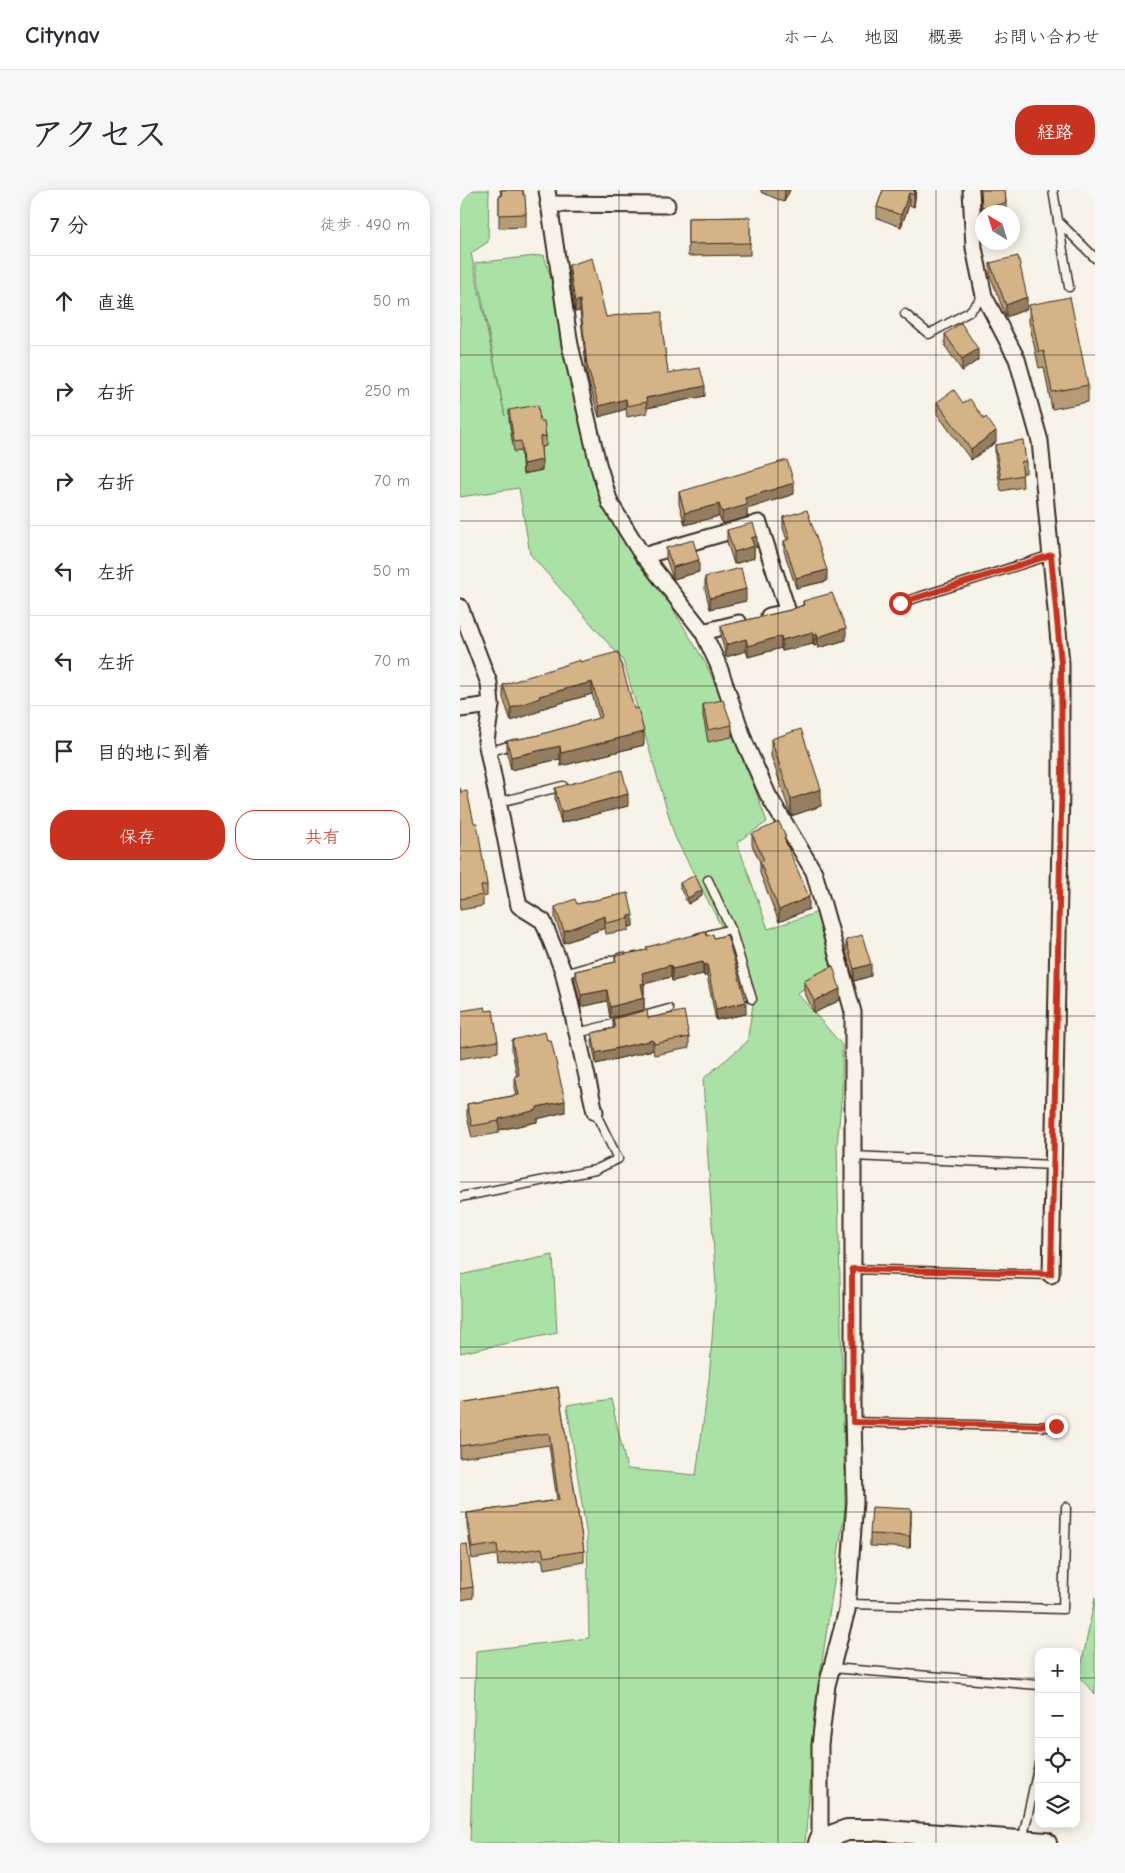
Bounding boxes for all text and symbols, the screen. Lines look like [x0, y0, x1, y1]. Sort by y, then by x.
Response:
text: Citynav [25, 21, 100, 49]
text: ホーム [783, 27, 836, 48]
text: 地図 [864, 27, 900, 48]
text: 概要 [928, 27, 964, 48]
text: お問い合わせ [992, 27, 1100, 48]
button: 経路 [1015, 105, 1095, 155]
text: アクセス [30, 114, 168, 155]
north arrow [975, 205, 1020, 250]
text: 7 分 [50, 213, 88, 237]
text: 徒歩 · 490 m [320, 216, 410, 234]
icon: ahead [50, 287, 78, 315]
text: 直進 [97, 292, 135, 314]
text: 50 m [373, 292, 410, 310]
icon: right [50, 377, 78, 405]
text: 右折 [97, 382, 135, 404]
text: 250 m [365, 382, 410, 400]
icon: right [50, 467, 78, 495]
text: 右折 [97, 472, 135, 494]
text: 70 m [374, 472, 410, 490]
icon: left [50, 557, 78, 585]
text: 左折 [97, 562, 135, 584]
text: 50 m [373, 562, 410, 580]
route start [889, 592, 912, 615]
icon: left [50, 647, 78, 675]
text: 左折 [97, 652, 135, 674]
text: 70 m [374, 652, 410, 670]
icon: arrive [50, 737, 78, 765]
text: 目的地に到着 [97, 742, 211, 764]
button: 保存 [50, 810, 225, 860]
button: 共有 [235, 810, 410, 860]
route end [1045, 1415, 1068, 1438]
map controls [1035, 1648, 1080, 1828]
button: + [1035, 1648, 1080, 1693]
button: − [1035, 1693, 1080, 1738]
button: locate [1035, 1738, 1080, 1783]
button: layers [1035, 1783, 1080, 1828]

